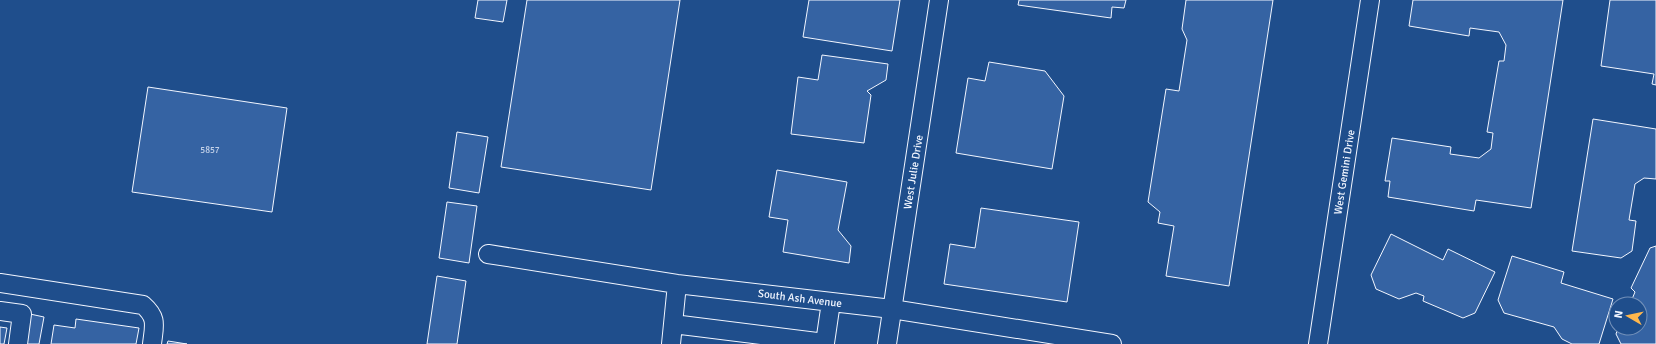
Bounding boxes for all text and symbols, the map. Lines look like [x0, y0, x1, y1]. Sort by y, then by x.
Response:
street label: West Gemini Drive [1331, 129, 1358, 215]
street label: West Julie Drive [901, 134, 926, 210]
house number: 5857 [200, 145, 220, 156]
street label: South Ash Avenue [757, 287, 843, 310]
north arrow [1608, 296, 1648, 336]
text: N [1612, 310, 1626, 319]

